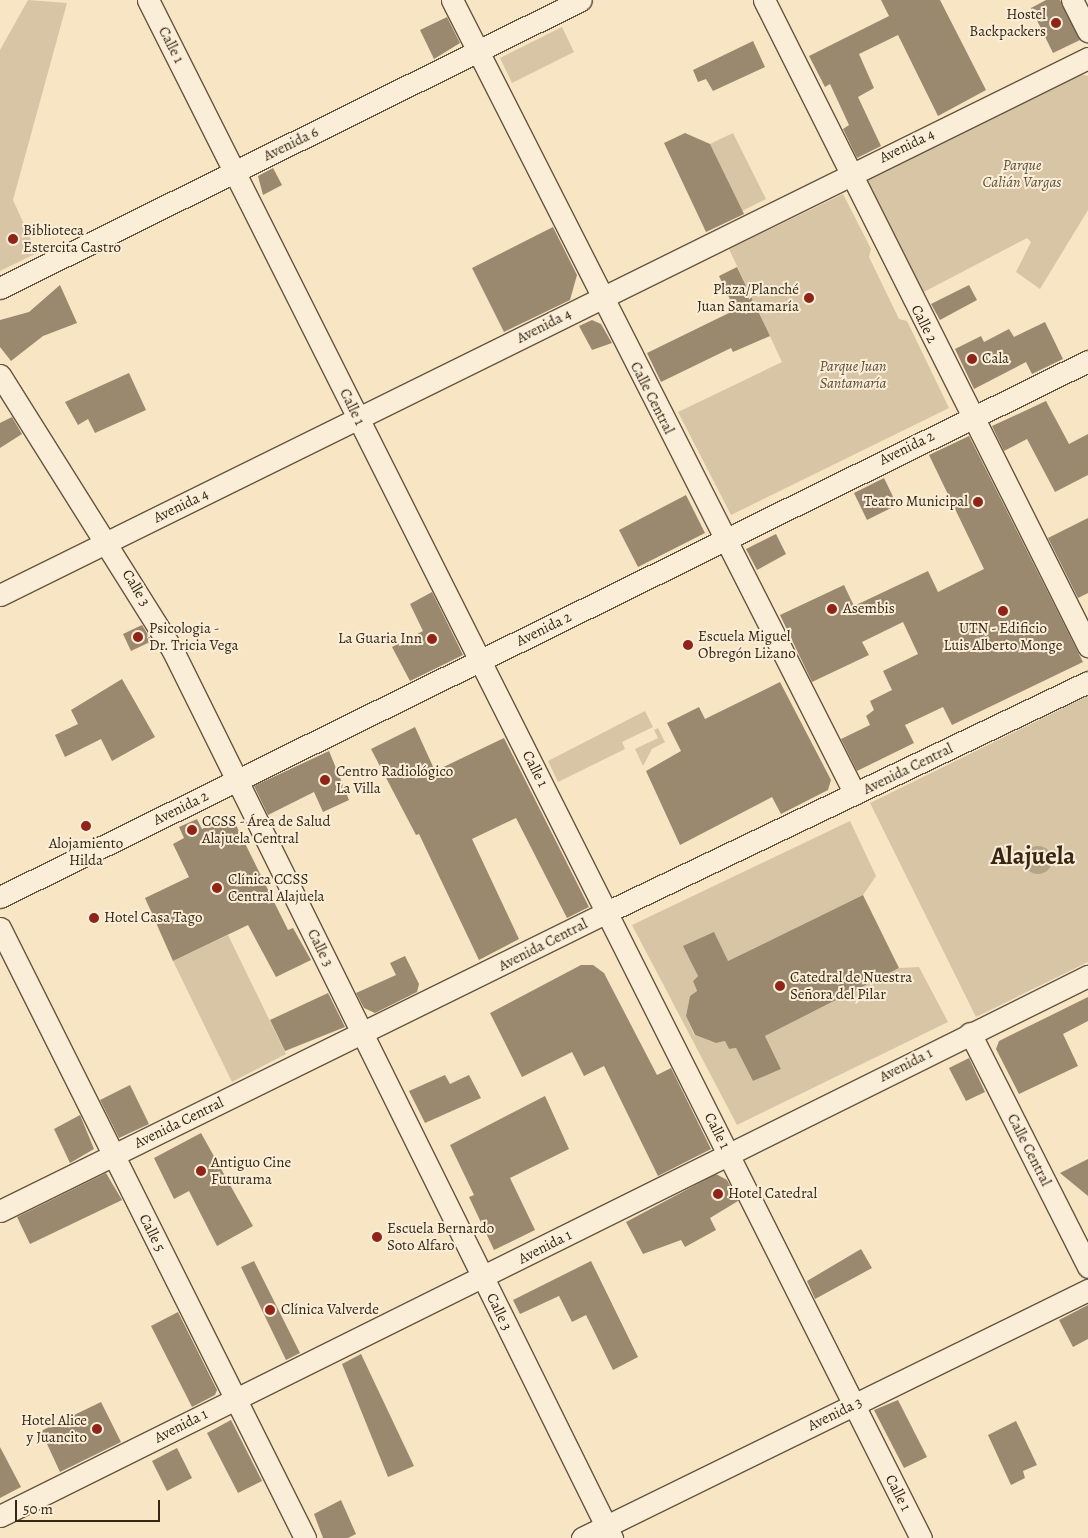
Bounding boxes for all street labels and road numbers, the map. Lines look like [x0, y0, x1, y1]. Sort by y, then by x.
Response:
street label: Calle 1 [154, 24, 188, 66]
street label: Avenida 6 [261, 123, 321, 165]
street label: Avenida 4 [877, 125, 937, 167]
street label: Calle 2 [907, 302, 941, 346]
street label: Avenida 4 [514, 305, 574, 347]
street label: Calle Central [626, 359, 678, 437]
street label: Calle 1 [335, 386, 369, 428]
street label: Avenida 2 [876, 427, 938, 469]
street label: Avenida 4 [151, 485, 211, 527]
street label: Calle 3 [118, 566, 154, 610]
street label: Avenida 2 [513, 608, 575, 650]
street label: Avenida Central [860, 740, 956, 798]
street label: Calle 1 [518, 748, 552, 790]
street label: Avenida 2 [150, 787, 212, 829]
street label: Avenida Central [496, 915, 590, 975]
street label: Calle 3 [303, 926, 337, 970]
street label: Avenida 1 [876, 1044, 936, 1086]
street label: Avenida Central [131, 1094, 227, 1152]
street label: Calle 1 [700, 1110, 734, 1152]
street label: Calle Central [1003, 1111, 1055, 1189]
street label: Calle 5 [135, 1211, 169, 1255]
street label: Avenida 1 [515, 1226, 575, 1268]
street label: Calle 3 [482, 1290, 516, 1334]
street label: Avenida 3 [805, 1393, 865, 1435]
street label: Avenida 1 [151, 1405, 211, 1447]
street label: Calle 1 [881, 1472, 915, 1514]

